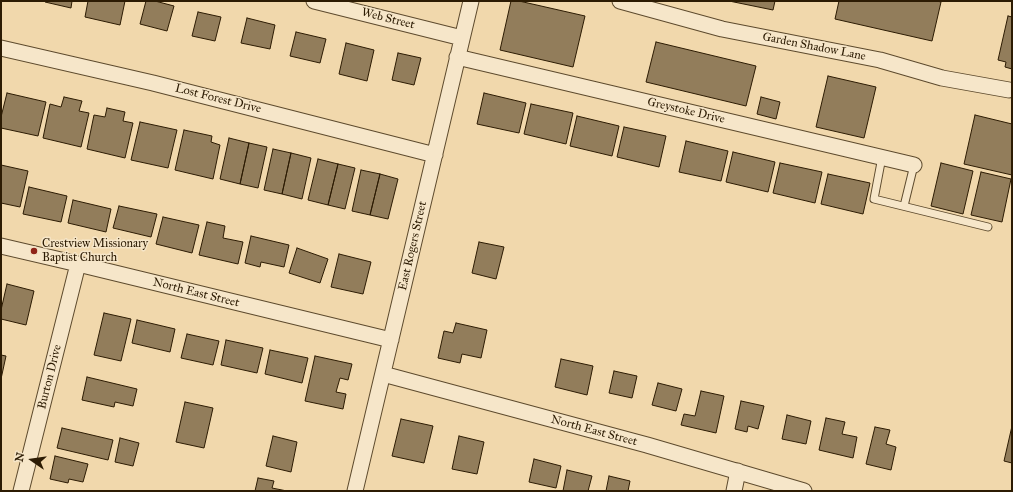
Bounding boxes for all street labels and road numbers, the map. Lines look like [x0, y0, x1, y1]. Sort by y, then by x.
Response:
street label: Web Street [360, 5, 416, 33]
street label: Garden Shadow Lane [761, 30, 867, 64]
street label: Lost Forest Drive [173, 81, 263, 117]
street label: Greystoke Drive [646, 95, 726, 127]
street label: East Rogers Street [396, 200, 430, 292]
street label: North East Street [151, 275, 241, 311]
street label: Burton Drive [35, 343, 65, 411]
street label: North East Street [549, 413, 639, 449]

